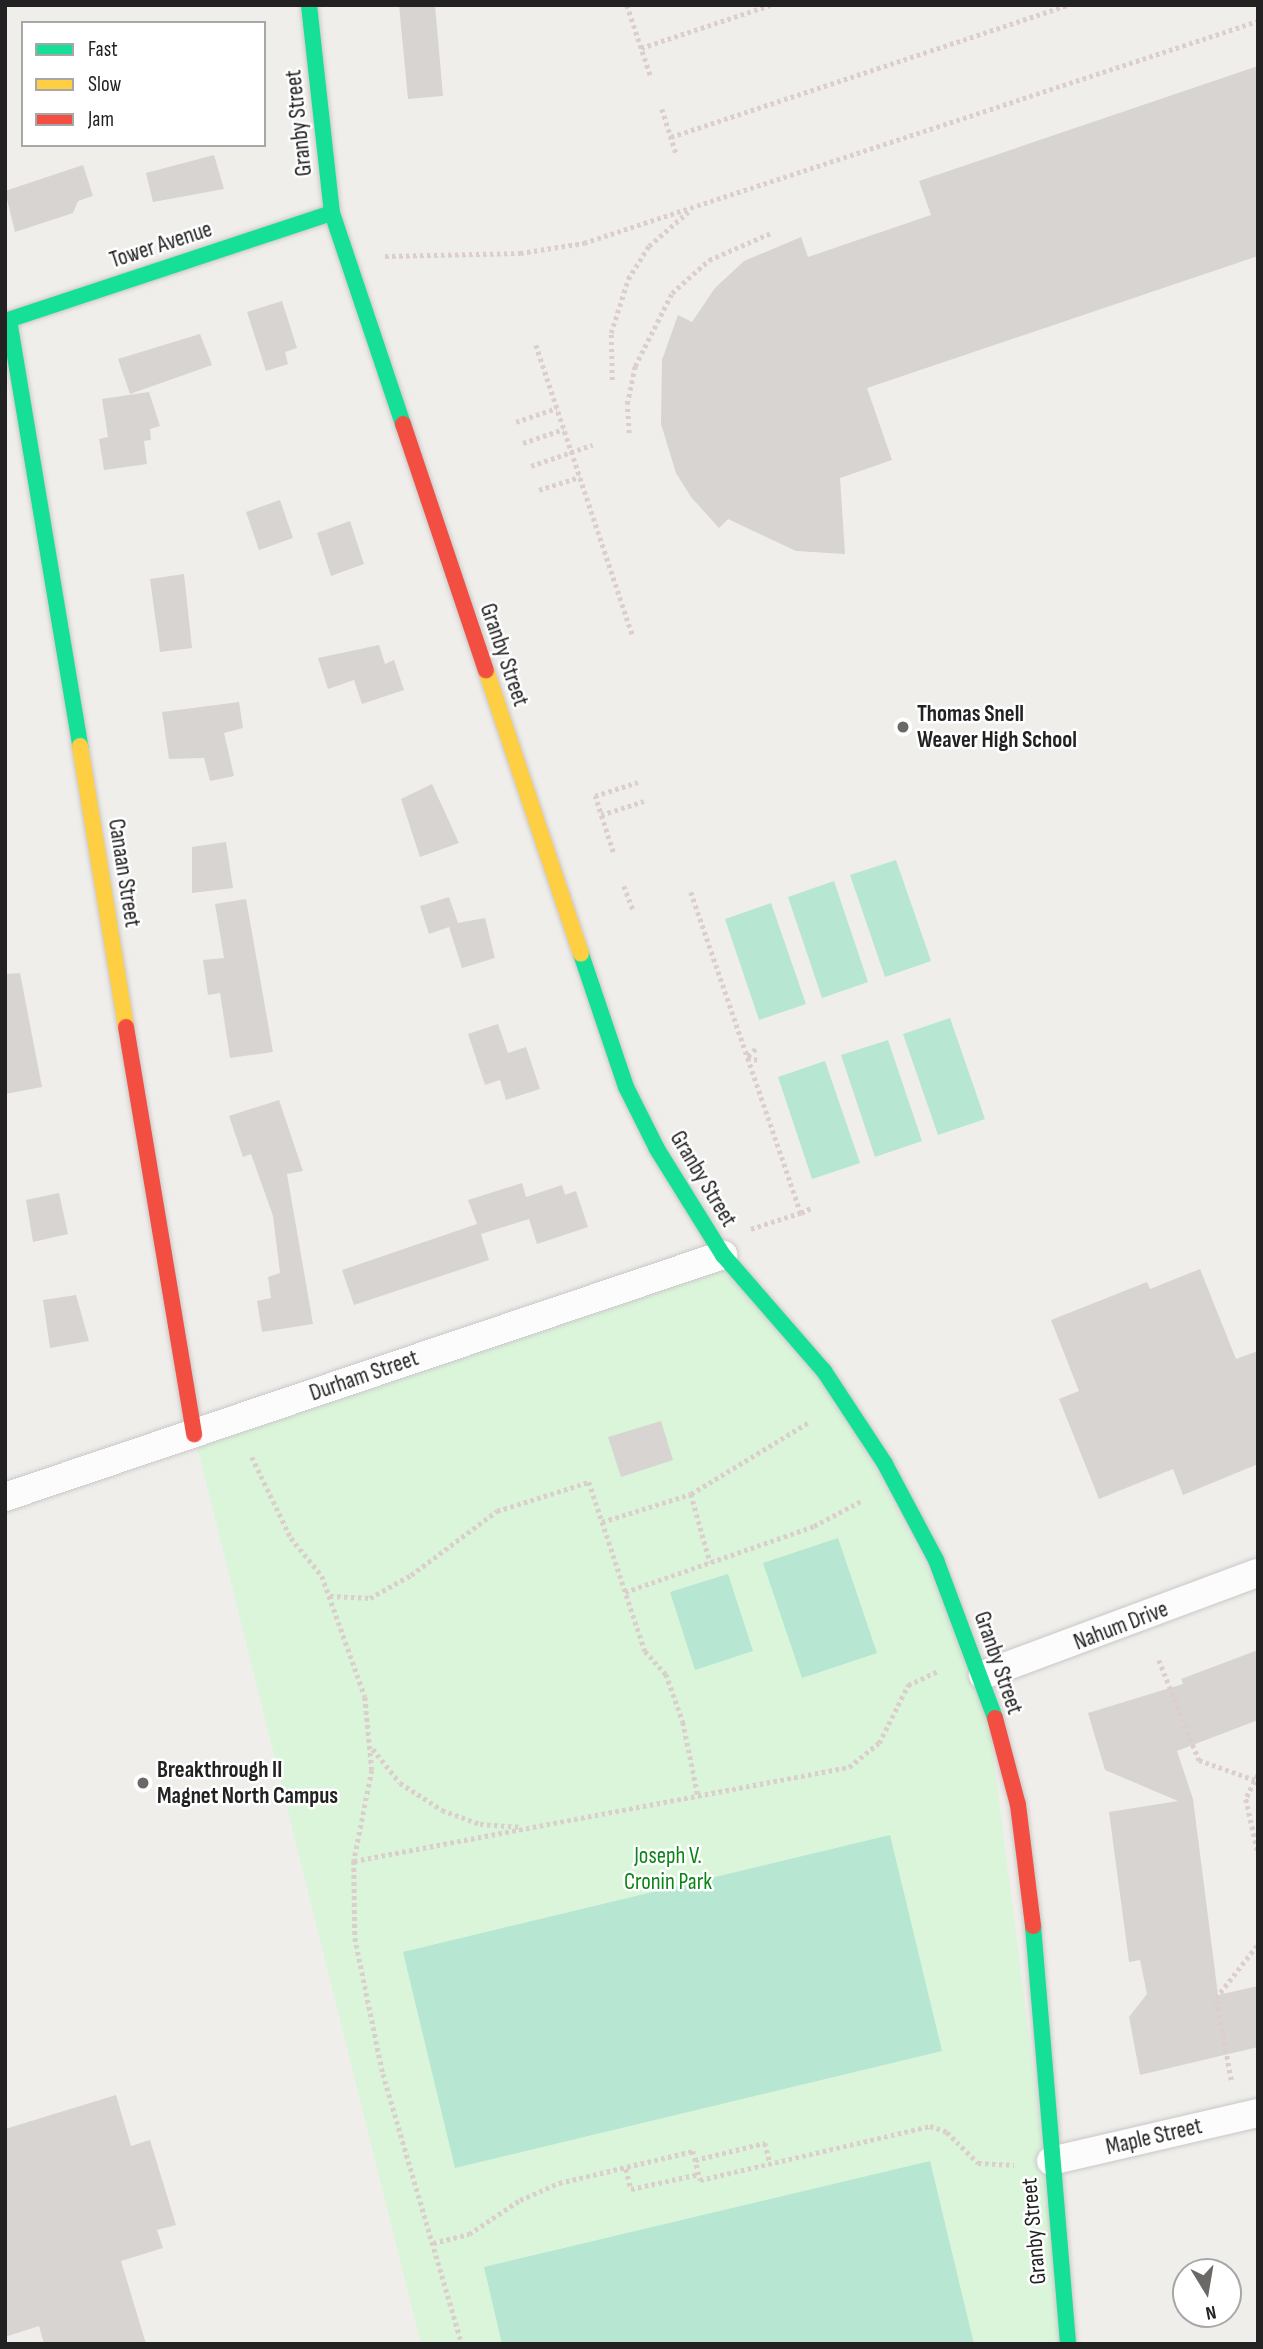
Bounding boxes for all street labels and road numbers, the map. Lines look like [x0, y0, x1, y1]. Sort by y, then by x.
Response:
street label: Granby Street [280, 68, 318, 178]
street label: Tower Avenue [106, 216, 216, 274]
street label: Granby Street [474, 600, 534, 710]
street label: Canaan Street [102, 817, 146, 929]
street label: Granby Street [664, 1126, 742, 1232]
street label: Durham Street [306, 1345, 422, 1407]
street label: Nahum Drive [1070, 1595, 1172, 1657]
street label: Granby Street [968, 1608, 1028, 1718]
street label: Maple Street [1103, 2113, 1205, 2161]
street label: Granby Street [1016, 2177, 1052, 2285]

